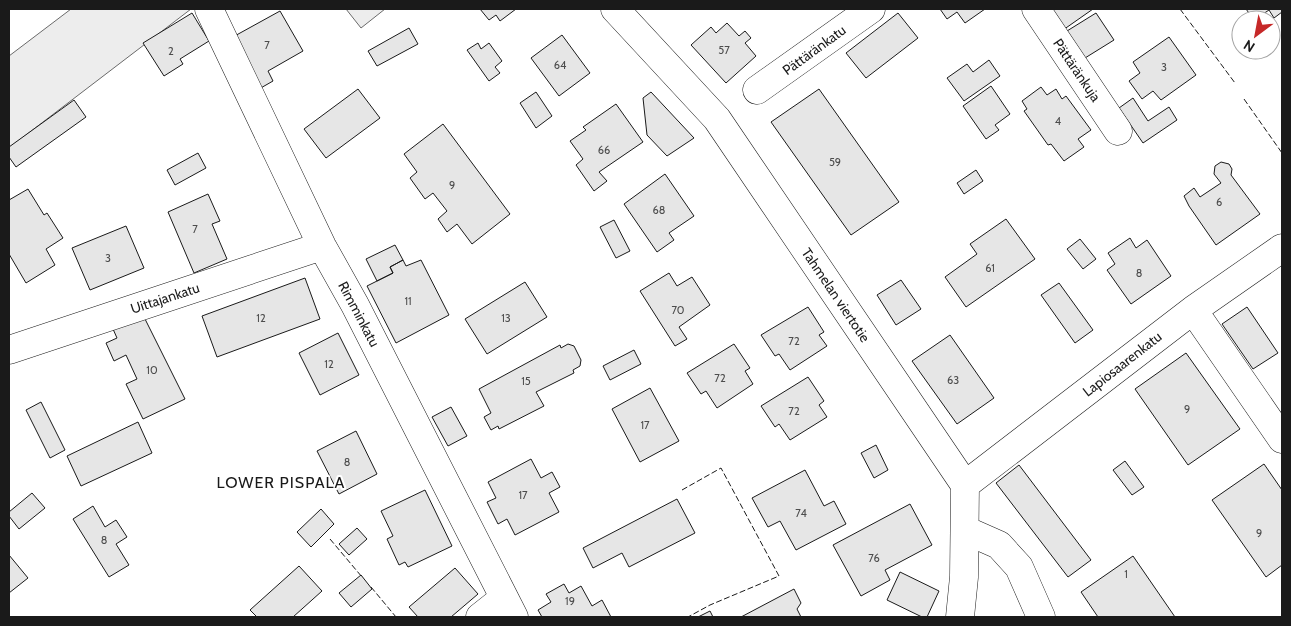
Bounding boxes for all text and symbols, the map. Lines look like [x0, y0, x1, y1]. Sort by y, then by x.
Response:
north arrow [1231, 10, 1281, 60]
street label: Pättäränkatu [779, 21, 849, 79]
street label: Pättäränkuja [1049, 35, 1105, 105]
text: N [1240, 36, 1258, 56]
house number: 7 [264, 38, 270, 52]
house number: 57 [718, 43, 730, 57]
house number: 2 [168, 44, 174, 58]
house number: 64 [554, 58, 567, 72]
house number: 3 [1161, 60, 1167, 74]
house number: 4 [1055, 114, 1062, 128]
house number: 66 [598, 143, 610, 157]
house number: 59 [829, 155, 841, 169]
house number: 9 [449, 178, 455, 192]
house number: 6 [1216, 195, 1222, 209]
house number: 68 [653, 203, 665, 217]
house number: 7 [192, 222, 198, 236]
street label: Tahmelan viertotie [798, 244, 874, 346]
house number: 3 [105, 251, 111, 265]
house number: 61 [985, 261, 995, 275]
house number: 8 [1136, 266, 1142, 280]
street label: Uittajankatu [128, 278, 202, 318]
street label: Rimminkatu [334, 278, 384, 350]
house number: 11 [404, 294, 412, 308]
house number: 70 [671, 303, 685, 317]
house number: 12 [256, 311, 266, 325]
house number: 13 [501, 311, 511, 325]
street label: Lapiosaarenkatu [1079, 328, 1165, 400]
house number: 72 [788, 334, 800, 348]
house number: 12 [324, 357, 334, 371]
house number: 10 [146, 363, 158, 377]
house number: 72 [714, 371, 726, 385]
house number: 63 [947, 373, 959, 387]
house number: 15 [521, 374, 531, 388]
house number: 9 [1184, 402, 1190, 416]
house number: 72 [788, 404, 800, 418]
house number: 17 [640, 418, 650, 432]
house number: 8 [344, 455, 350, 469]
district label: LOWER PISPALA [217, 473, 345, 492]
house number: 17 [518, 488, 528, 502]
house number: 74 [795, 506, 807, 520]
house number: 9 [1256, 526, 1262, 540]
house number: 8 [101, 533, 107, 547]
house number: 76 [868, 551, 880, 565]
house number: 1 [1124, 567, 1128, 581]
house number: 19 [565, 594, 575, 608]

